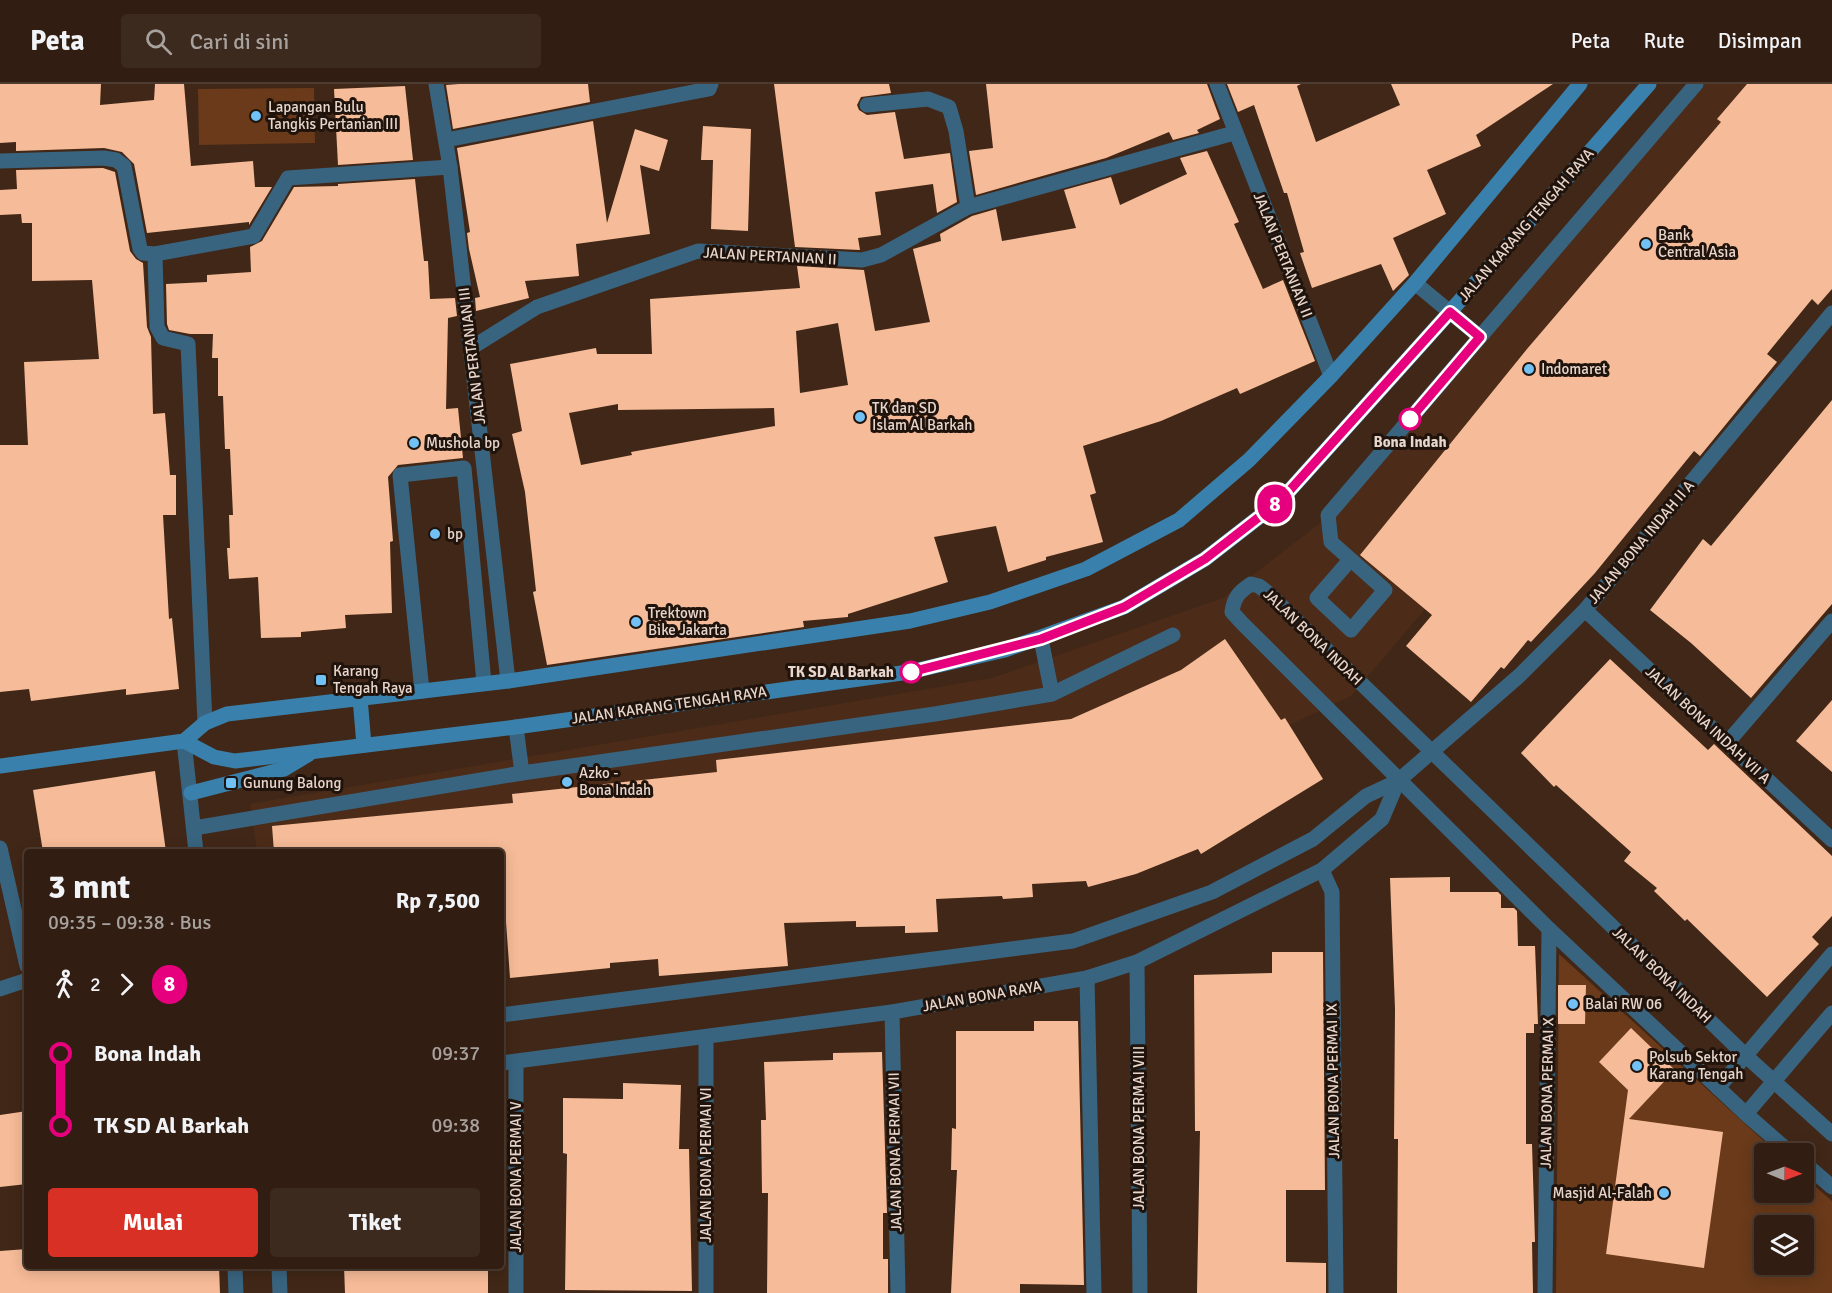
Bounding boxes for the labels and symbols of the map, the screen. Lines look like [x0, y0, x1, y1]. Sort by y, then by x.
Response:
place label: Lapangan Bulu Tangkis Pertanian III [268, 98, 398, 133]
marker: Lapangan Bulu Tangkis Pertanian III [249, 109, 263, 123]
street label: JALAN KARANG TENGAH RAYA [1455, 145, 1597, 305]
street label: JALAN PERTANIAN II [1250, 190, 1316, 320]
place label: Bank Central Asia [1658, 226, 1736, 261]
marker: Bank Central Asia [1639, 237, 1653, 251]
street label: JALAN PERTANIAN II [703, 244, 837, 268]
street label: JALAN PERTANIAN III [455, 286, 489, 426]
place label: Indomaret [1541, 360, 1607, 378]
marker: Indomaret [1522, 362, 1536, 376]
place label: TK dan SD Islam Al Barkah [872, 399, 972, 434]
marker: Bona Indah [1399, 408, 1421, 430]
marker: TK dan SD Islam Al Barkah [853, 410, 867, 424]
place label: Bona Indah [1373, 433, 1447, 451]
place label: Mushola bp [426, 434, 500, 452]
marker: Mushola bp [407, 436, 421, 450]
street label: JALAN BONA INDAH II A [1584, 477, 1698, 607]
line badge: 8 [1256, 484, 1294, 524]
place label: bp [447, 525, 463, 543]
marker: bp [428, 527, 442, 541]
street label: JALAN BONA INDAH [1260, 585, 1366, 689]
place label: Trektown Bike Jakarta [648, 604, 727, 639]
marker: Trektown Bike Jakarta [629, 615, 643, 629]
marker: TK SD Al Barkah [900, 661, 922, 683]
place label: Karang Tengah Raya [333, 662, 413, 697]
street label: JALAN BONA INDAH VII A [1642, 662, 1774, 788]
place label: TK SD Al Barkah [788, 663, 894, 681]
marker: Karang Tengah Raya [314, 673, 328, 687]
street label: JALAN KARANG TENGAH RAYA [570, 682, 768, 728]
place label: Azko - Bona Indah [579, 764, 651, 799]
place label: Gunung Balong [243, 774, 342, 792]
marker: Azko - Bona Indah [560, 775, 574, 789]
marker: Gunung Balong [224, 776, 238, 790]
street label: JALAN BONA INDAH [1609, 923, 1715, 1027]
street label: JALAN BONA RAYA [921, 977, 1043, 1015]
place label: Balai RW 06 [1585, 995, 1662, 1013]
marker: Balai RW 06 [1566, 997, 1580, 1011]
street label: JALAN BONA PERMAI IX [1323, 1003, 1343, 1159]
street label: JALAN BONA PERMAI X [1537, 1017, 1557, 1169]
street label: JALAN BONA PERMAI VIII [1130, 1046, 1148, 1210]
place label: Polsub Sektor Karang Tengah [1649, 1048, 1743, 1083]
marker: Polsub Sektor Karang Tengah [1630, 1059, 1644, 1073]
street label: JALAN BONA PERMAI VII [885, 1072, 905, 1232]
street label: JALAN BONA PERMAI VI [697, 1087, 715, 1243]
street label: JALAN BONA PERMAI V [507, 1101, 525, 1253]
north arrow [1754, 1143, 1814, 1203]
place label: Masjid Al-Falah [1553, 1184, 1652, 1202]
marker: Masjid Al-Falah [1657, 1186, 1671, 1200]

